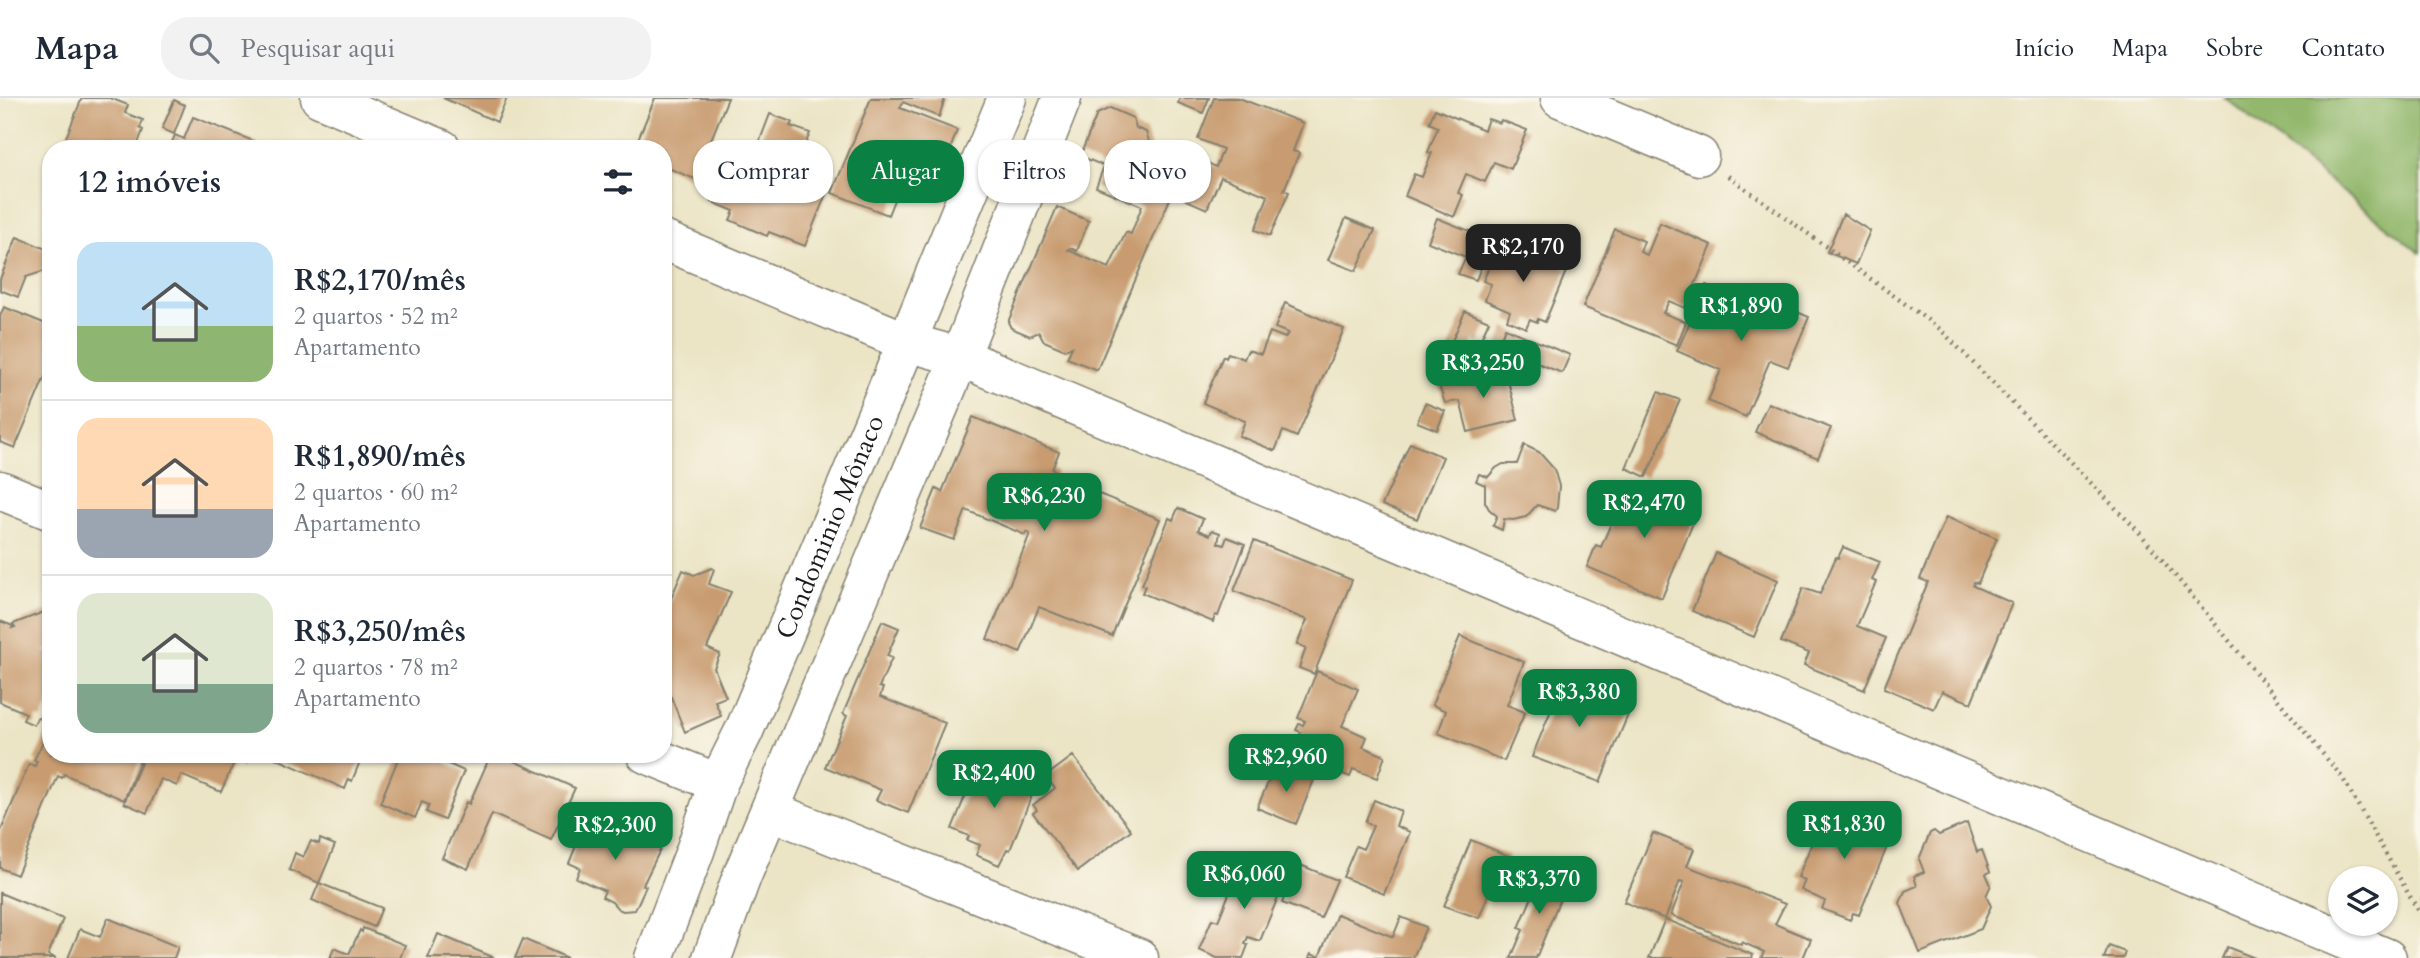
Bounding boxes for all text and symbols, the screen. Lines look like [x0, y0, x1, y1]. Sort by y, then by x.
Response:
search box [161, 17, 651, 80]
text: Mapa [35, 26, 119, 71]
icon: search [185, 29, 223, 67]
text: Pesquisar aqui [241, 31, 395, 66]
text: Início [2015, 32, 2074, 65]
text: Mapa [2112, 32, 2168, 65]
text: Sobre [2206, 32, 2264, 65]
text: Contato [2302, 32, 2385, 65]
chip: Comprar [693, 140, 833, 203]
chip: Alugar [847, 140, 964, 203]
chip: Filtros [978, 140, 1090, 203]
chip: Novo [1104, 140, 1211, 203]
text: 12 imóveis [77, 162, 221, 203]
icon: filters [599, 163, 637, 201]
pin: R$2,170 [1458, 225, 1588, 284]
text: R$2,170 [1482, 231, 1564, 262]
text: R$2,170/mês [294, 260, 466, 301]
icon: home [133, 270, 217, 354]
pin: R$1,890 [1676, 284, 1806, 343]
text: R$1,890 [1700, 290, 1782, 321]
text: 2 quartos · 52 m² [294, 301, 458, 332]
text: Apartamento [294, 332, 421, 363]
pin: R$3,250 [1418, 341, 1548, 400]
text: R$3,250 [1442, 347, 1524, 378]
street label: Condominio Mônaco [767, 409, 892, 644]
text: R$1,890/mês [294, 436, 466, 477]
icon: home [133, 446, 217, 530]
pin: R$6,230 [979, 474, 1109, 533]
text: 2 quartos · 60 m² [294, 477, 458, 508]
text: R$6,230 [1003, 480, 1085, 511]
pin: R$2,470 [1579, 480, 1709, 540]
text: R$2,470 [1603, 487, 1685, 518]
text: Apartamento [294, 508, 421, 539]
text: R$3,250/mês [294, 611, 466, 652]
icon: home [133, 621, 217, 705]
text: 2 quartos · 78 m² [294, 652, 458, 683]
pin: R$3,380 [1514, 670, 1644, 729]
text: R$3,380 [1538, 676, 1620, 707]
text: Apartamento [294, 683, 421, 714]
pin: R$2,960 [1221, 734, 1351, 794]
text: R$2,960 [1245, 741, 1327, 772]
pin: R$2,400 [929, 750, 1059, 810]
text: R$2,400 [953, 757, 1035, 788]
pin: R$2,300 [550, 802, 680, 862]
pin: R$1,830 [1779, 802, 1909, 861]
text: R$1,830 [1803, 808, 1885, 839]
text: R$2,300 [574, 809, 656, 840]
pin: R$6,060 [1179, 852, 1309, 911]
pin: R$3,370 [1474, 856, 1604, 916]
text: R$6,060 [1203, 858, 1285, 889]
text: R$3,370 [1498, 863, 1580, 894]
map controls [2328, 866, 2398, 936]
button: layers [2328, 866, 2398, 936]

